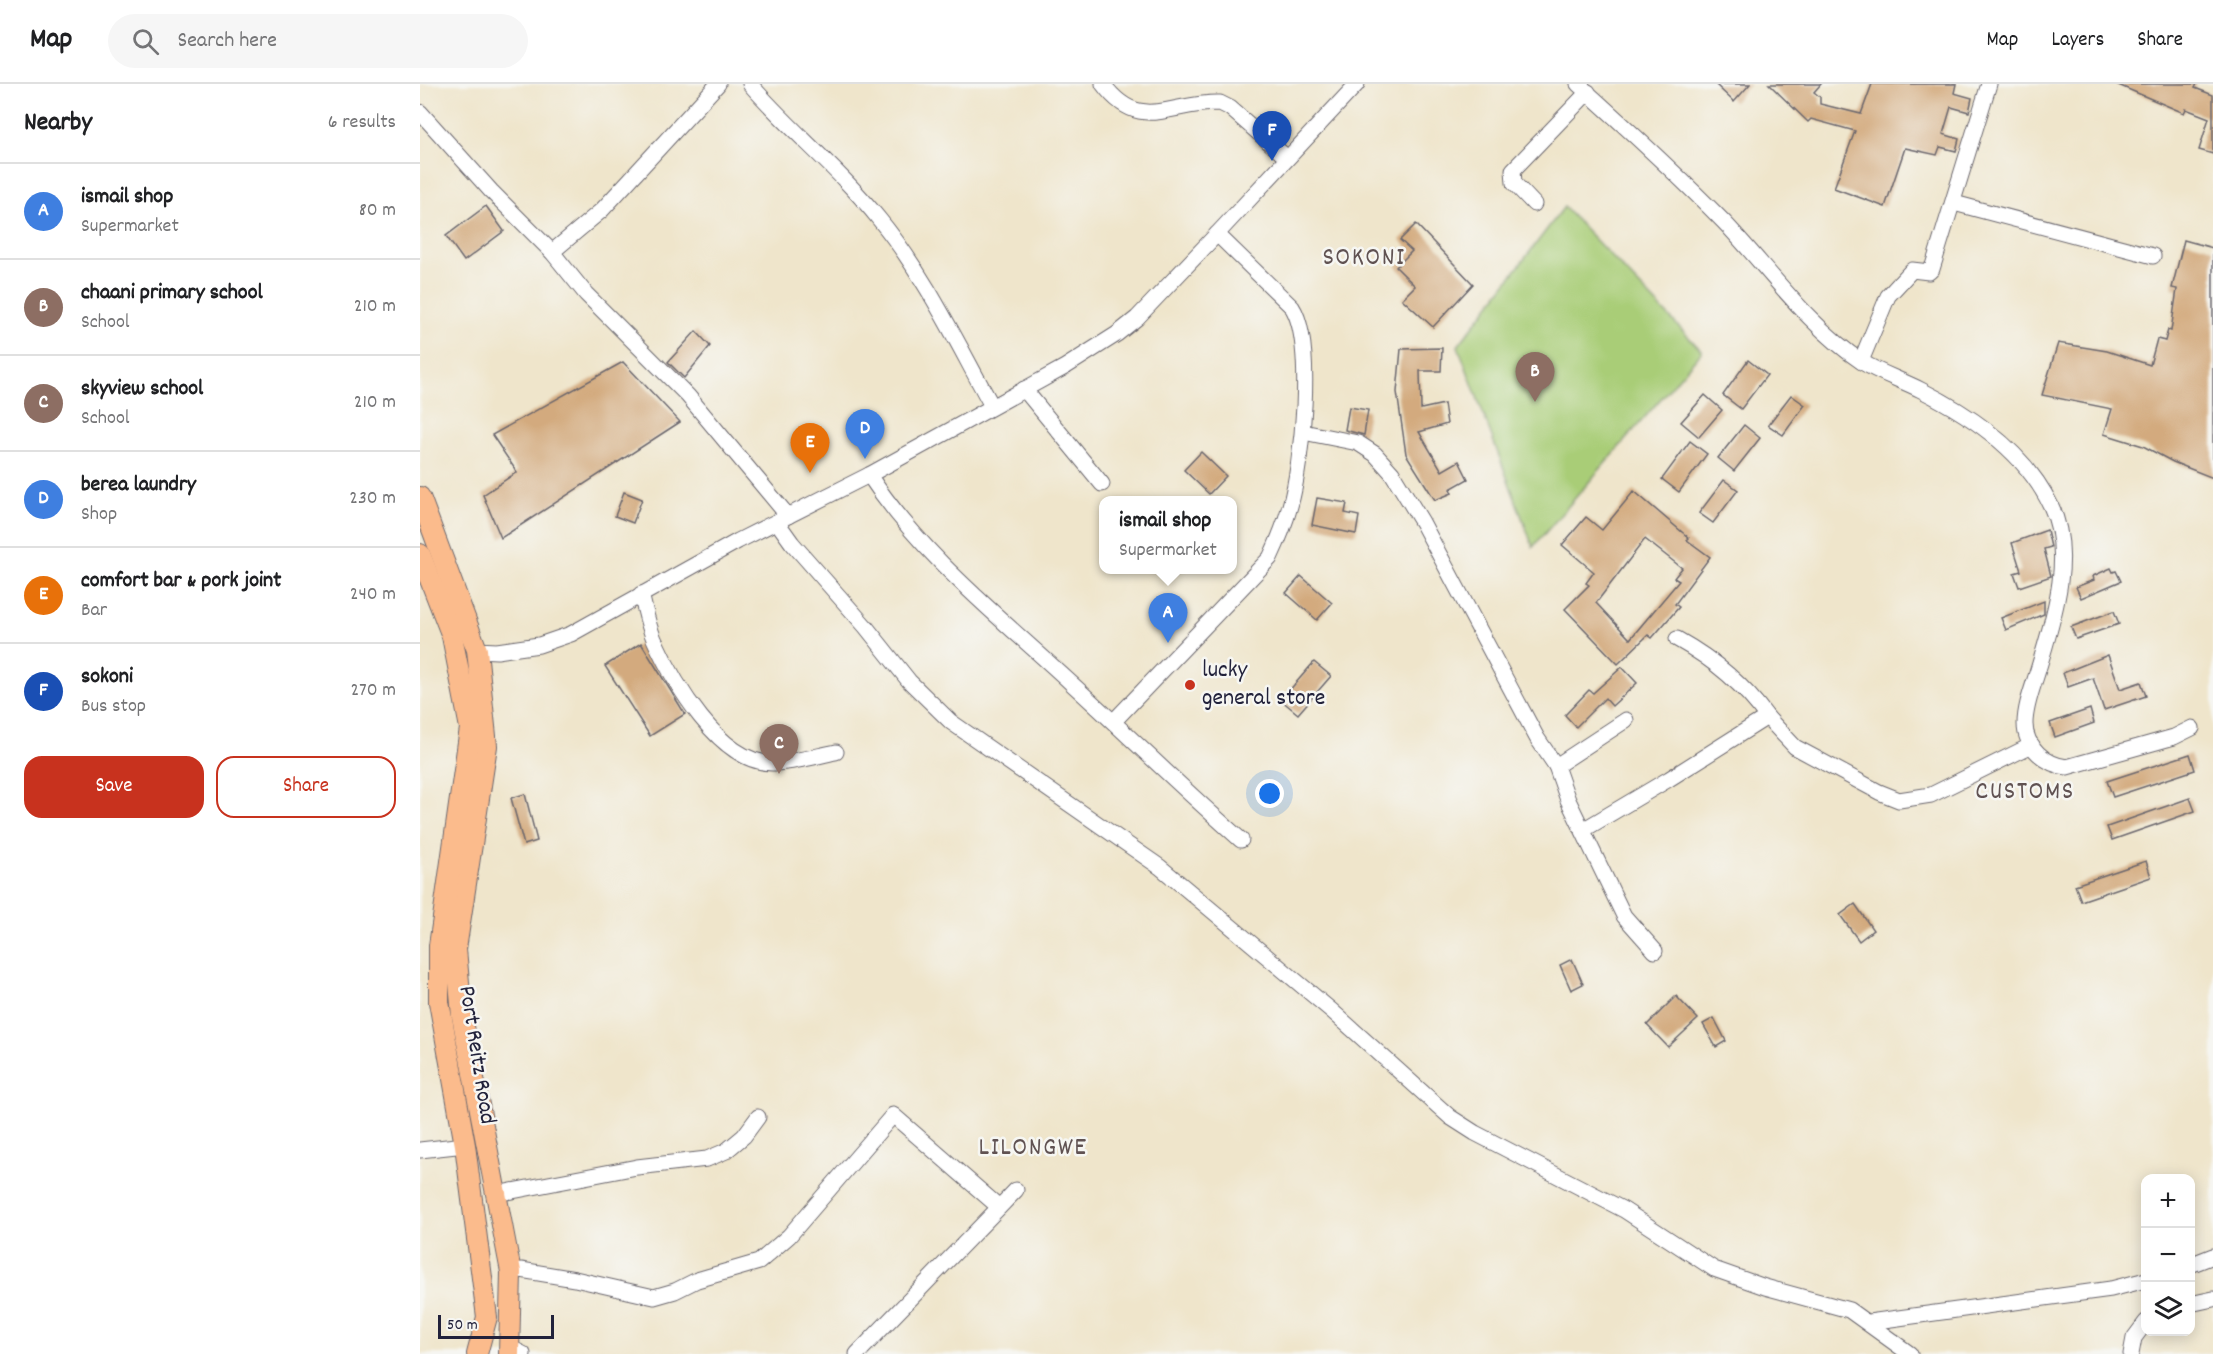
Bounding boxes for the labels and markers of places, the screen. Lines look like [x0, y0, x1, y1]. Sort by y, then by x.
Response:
pin: F [1252, 112, 1292, 161]
pin: B [1516, 352, 1554, 402]
pin: D [846, 410, 884, 459]
pin: E [790, 424, 830, 473]
pin: A [1148, 594, 1188, 643]
place label: lucky general store [1202, 654, 1325, 716]
marker: lucky general store [1183, 678, 1197, 692]
pin: C [760, 724, 798, 774]

